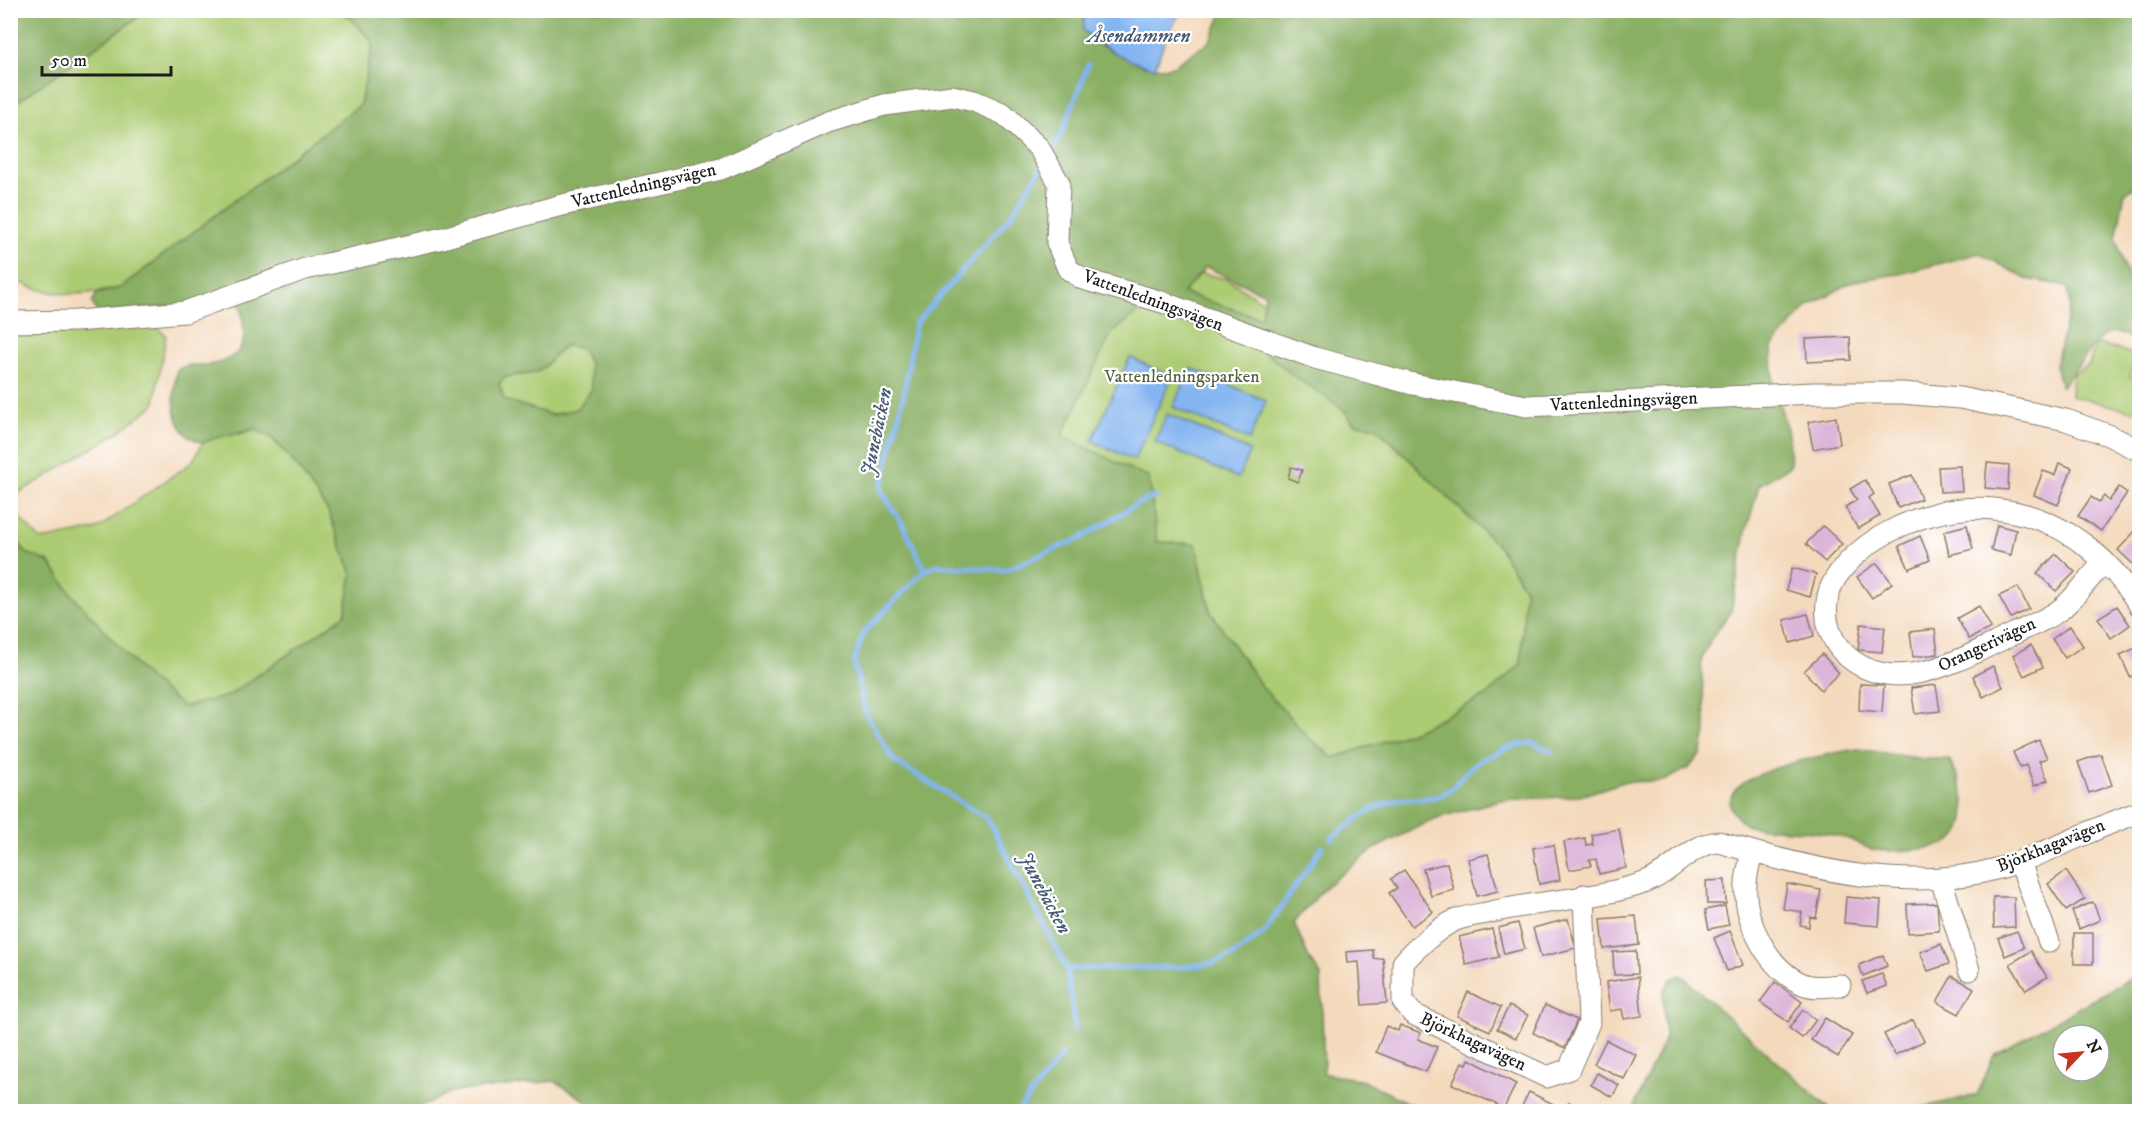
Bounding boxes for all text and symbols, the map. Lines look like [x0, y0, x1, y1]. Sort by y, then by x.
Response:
water label: Åsendammen [1086, 24, 1190, 49]
scale bar [42, 39, 171, 77]
text: 50 m [51, 50, 87, 72]
street label: Vattenledningsvägen [569, 159, 719, 214]
street label: Vattenledningsvägen [1079, 265, 1227, 337]
park label: Vattenledningsparken [1103, 366, 1260, 388]
water label: Junebäcken [855, 386, 899, 478]
street label: Vattenledningsvägen [1549, 387, 1699, 417]
street label: Orangerivägen [1935, 613, 2040, 677]
street label: Björkhagavägen [1994, 814, 2109, 878]
water label: Junebäcken [1012, 848, 1076, 938]
street label: Björkhagavägen [1416, 1008, 1530, 1076]
north arrow [2051, 1023, 2111, 1083]
text: N [2082, 1037, 2105, 1057]

